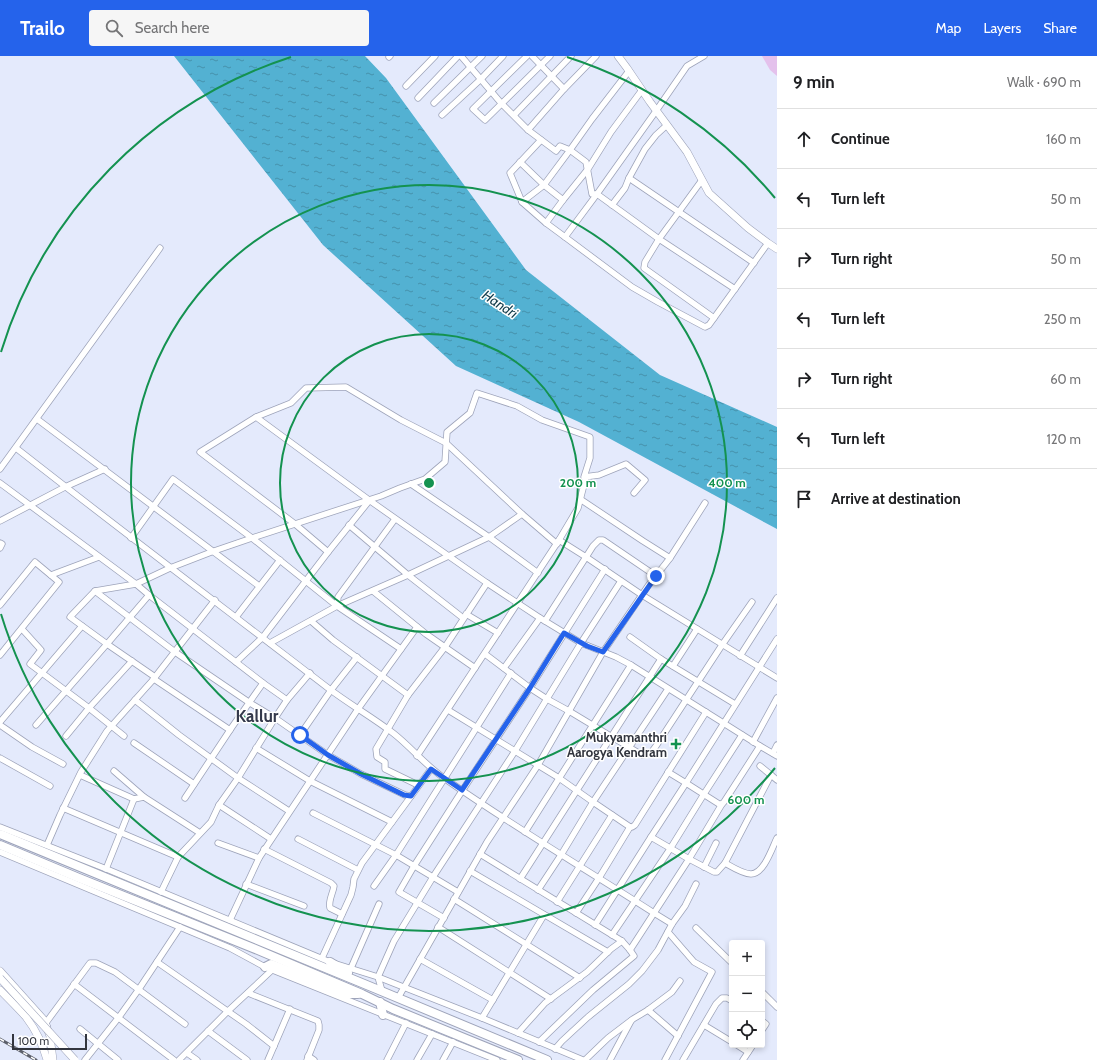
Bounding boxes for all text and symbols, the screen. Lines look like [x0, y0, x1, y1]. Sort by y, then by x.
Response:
search box [89, 10, 369, 46]
text: Trailo [20, 17, 65, 40]
icon: search [103, 17, 125, 39]
text: Search here [135, 19, 209, 37]
text: Map [936, 19, 961, 37]
text: Layers [983, 19, 1021, 37]
text: Share [1043, 19, 1077, 37]
text: 9 min [793, 72, 835, 92]
text: Walk · 690 m [1007, 74, 1081, 90]
icon: ahead [793, 128, 815, 150]
text: Continue [831, 130, 890, 148]
text: 160 m [1046, 131, 1081, 147]
icon: left [793, 188, 815, 210]
text: Turn left [831, 190, 885, 208]
text: 50 m [1051, 191, 1081, 207]
icon: right [793, 248, 815, 270]
text: Turn right [831, 250, 892, 268]
text: 50 m [1051, 251, 1081, 267]
water label: Handri [479, 286, 522, 323]
icon: left [793, 308, 815, 330]
text: Turn left [831, 310, 885, 328]
text: 250 m [1044, 311, 1081, 327]
icon: right [793, 368, 815, 390]
text: Turn right [831, 370, 892, 388]
text: 60 m [1050, 371, 1081, 387]
icon: left [793, 428, 815, 450]
text: Turn left [831, 430, 885, 448]
text: 120 m [1047, 431, 1081, 447]
text: 200 m [560, 475, 596, 490]
text: 400 m [708, 475, 746, 490]
centre of rings [422, 476, 436, 490]
icon: arrive [793, 488, 815, 510]
text: Arrive at destination [831, 490, 961, 508]
route end [647, 567, 665, 585]
district label: Kallur [236, 706, 279, 726]
route start [291, 726, 309, 744]
place label: Mukyamanthri Aarogya Kendram [567, 729, 667, 760]
marker: Mukyamanthri Aarogya Kendram [670, 738, 682, 750]
text: 600 m [728, 792, 764, 807]
map controls [729, 940, 765, 1048]
button: + [729, 940, 765, 976]
button: − [729, 976, 765, 1012]
button: locate [729, 1012, 765, 1048]
scale bar [12, 1032, 87, 1051]
text: 100 m [18, 1034, 49, 1048]

